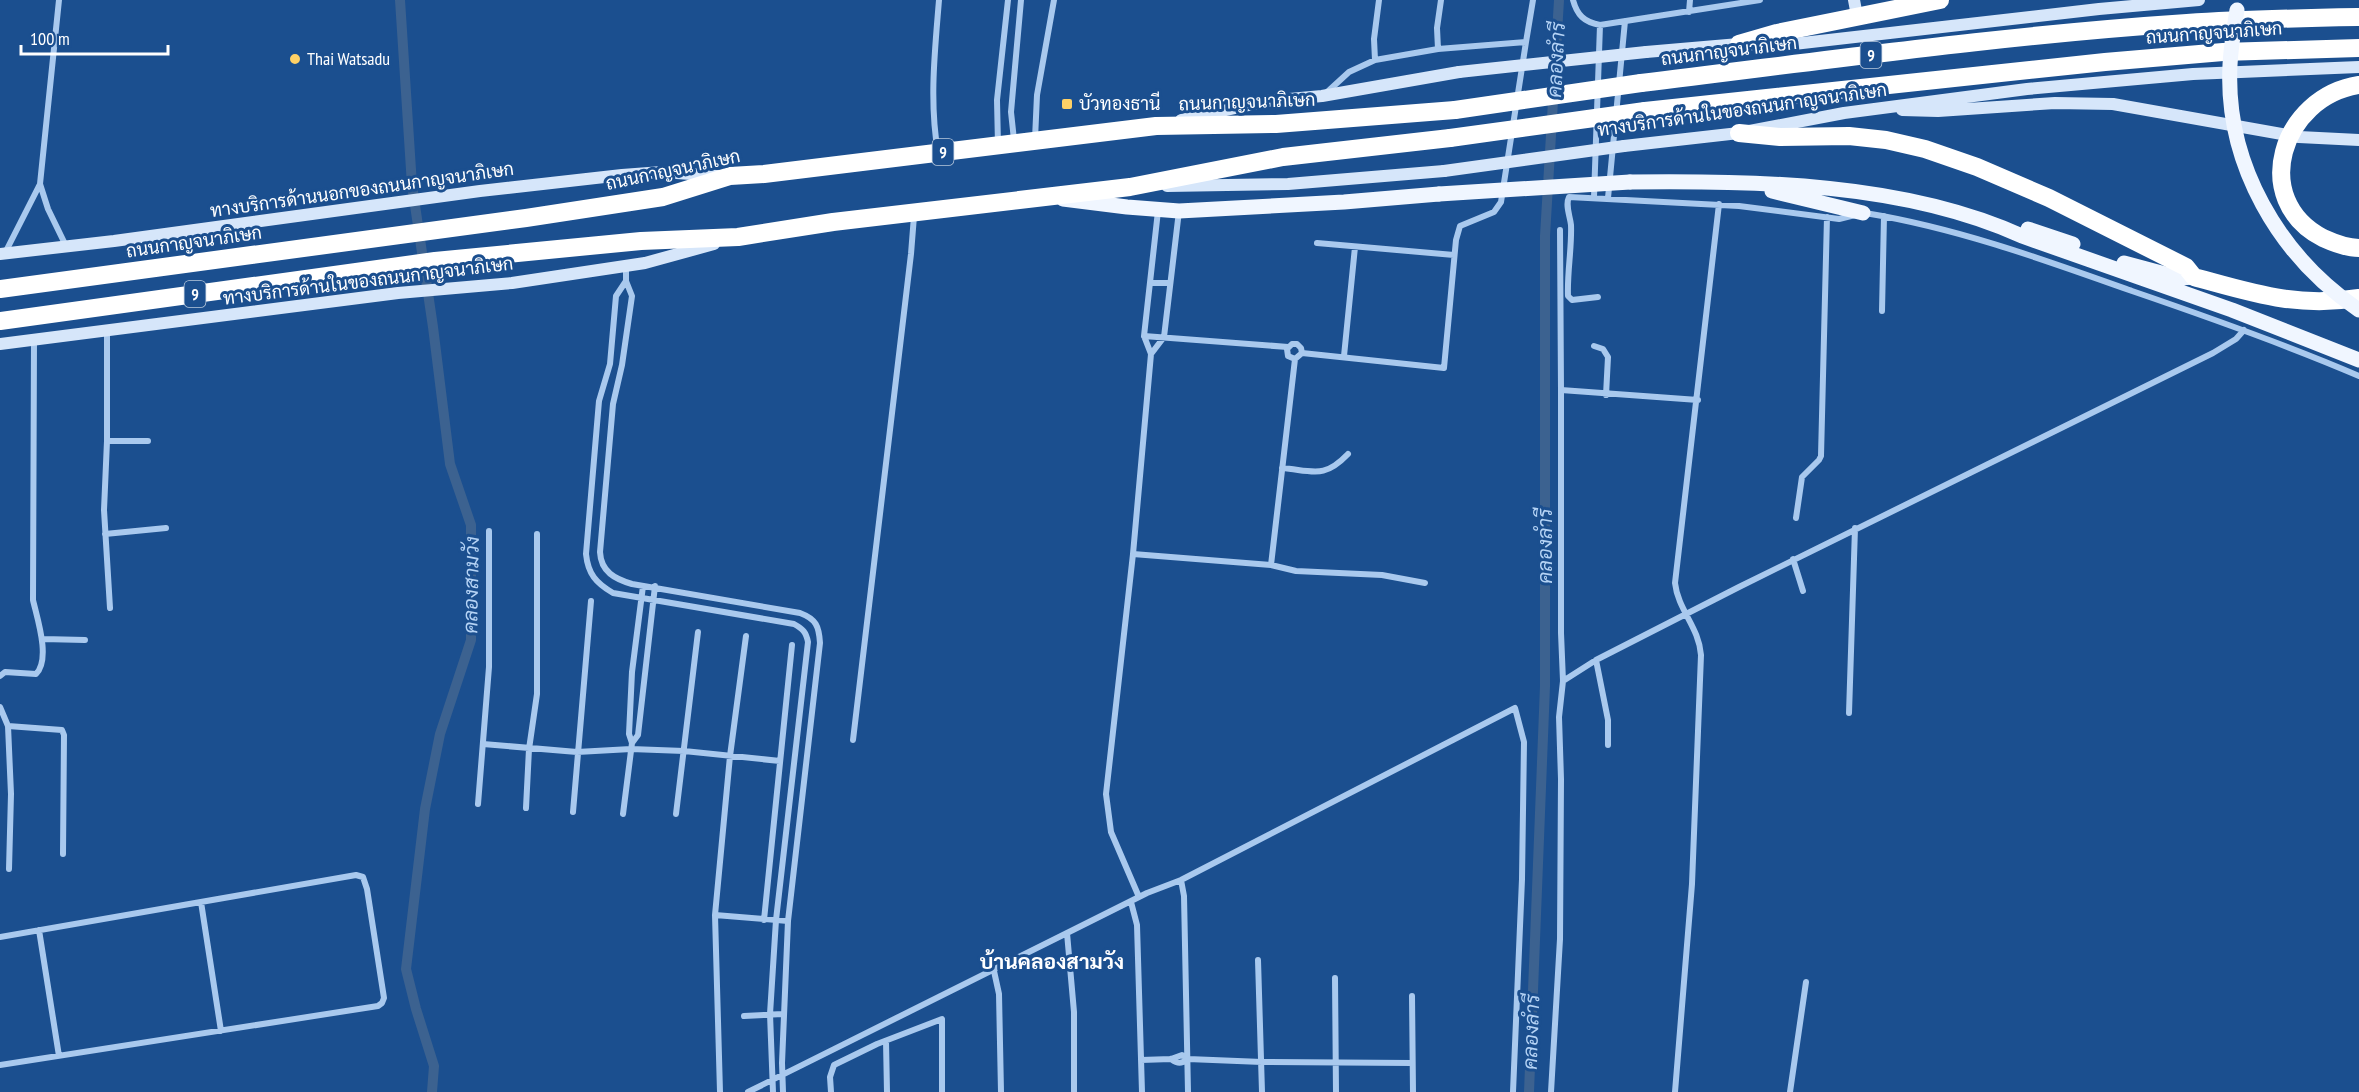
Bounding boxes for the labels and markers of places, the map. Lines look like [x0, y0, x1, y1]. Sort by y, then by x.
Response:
place label: Thai Watsadu [307, 47, 390, 70]
marker: Thai Watsadu [288, 52, 302, 66]
place label: บัวทองธานี [1079, 91, 1160, 115]
marker: บัวทองธานี [1060, 97, 1074, 111]

